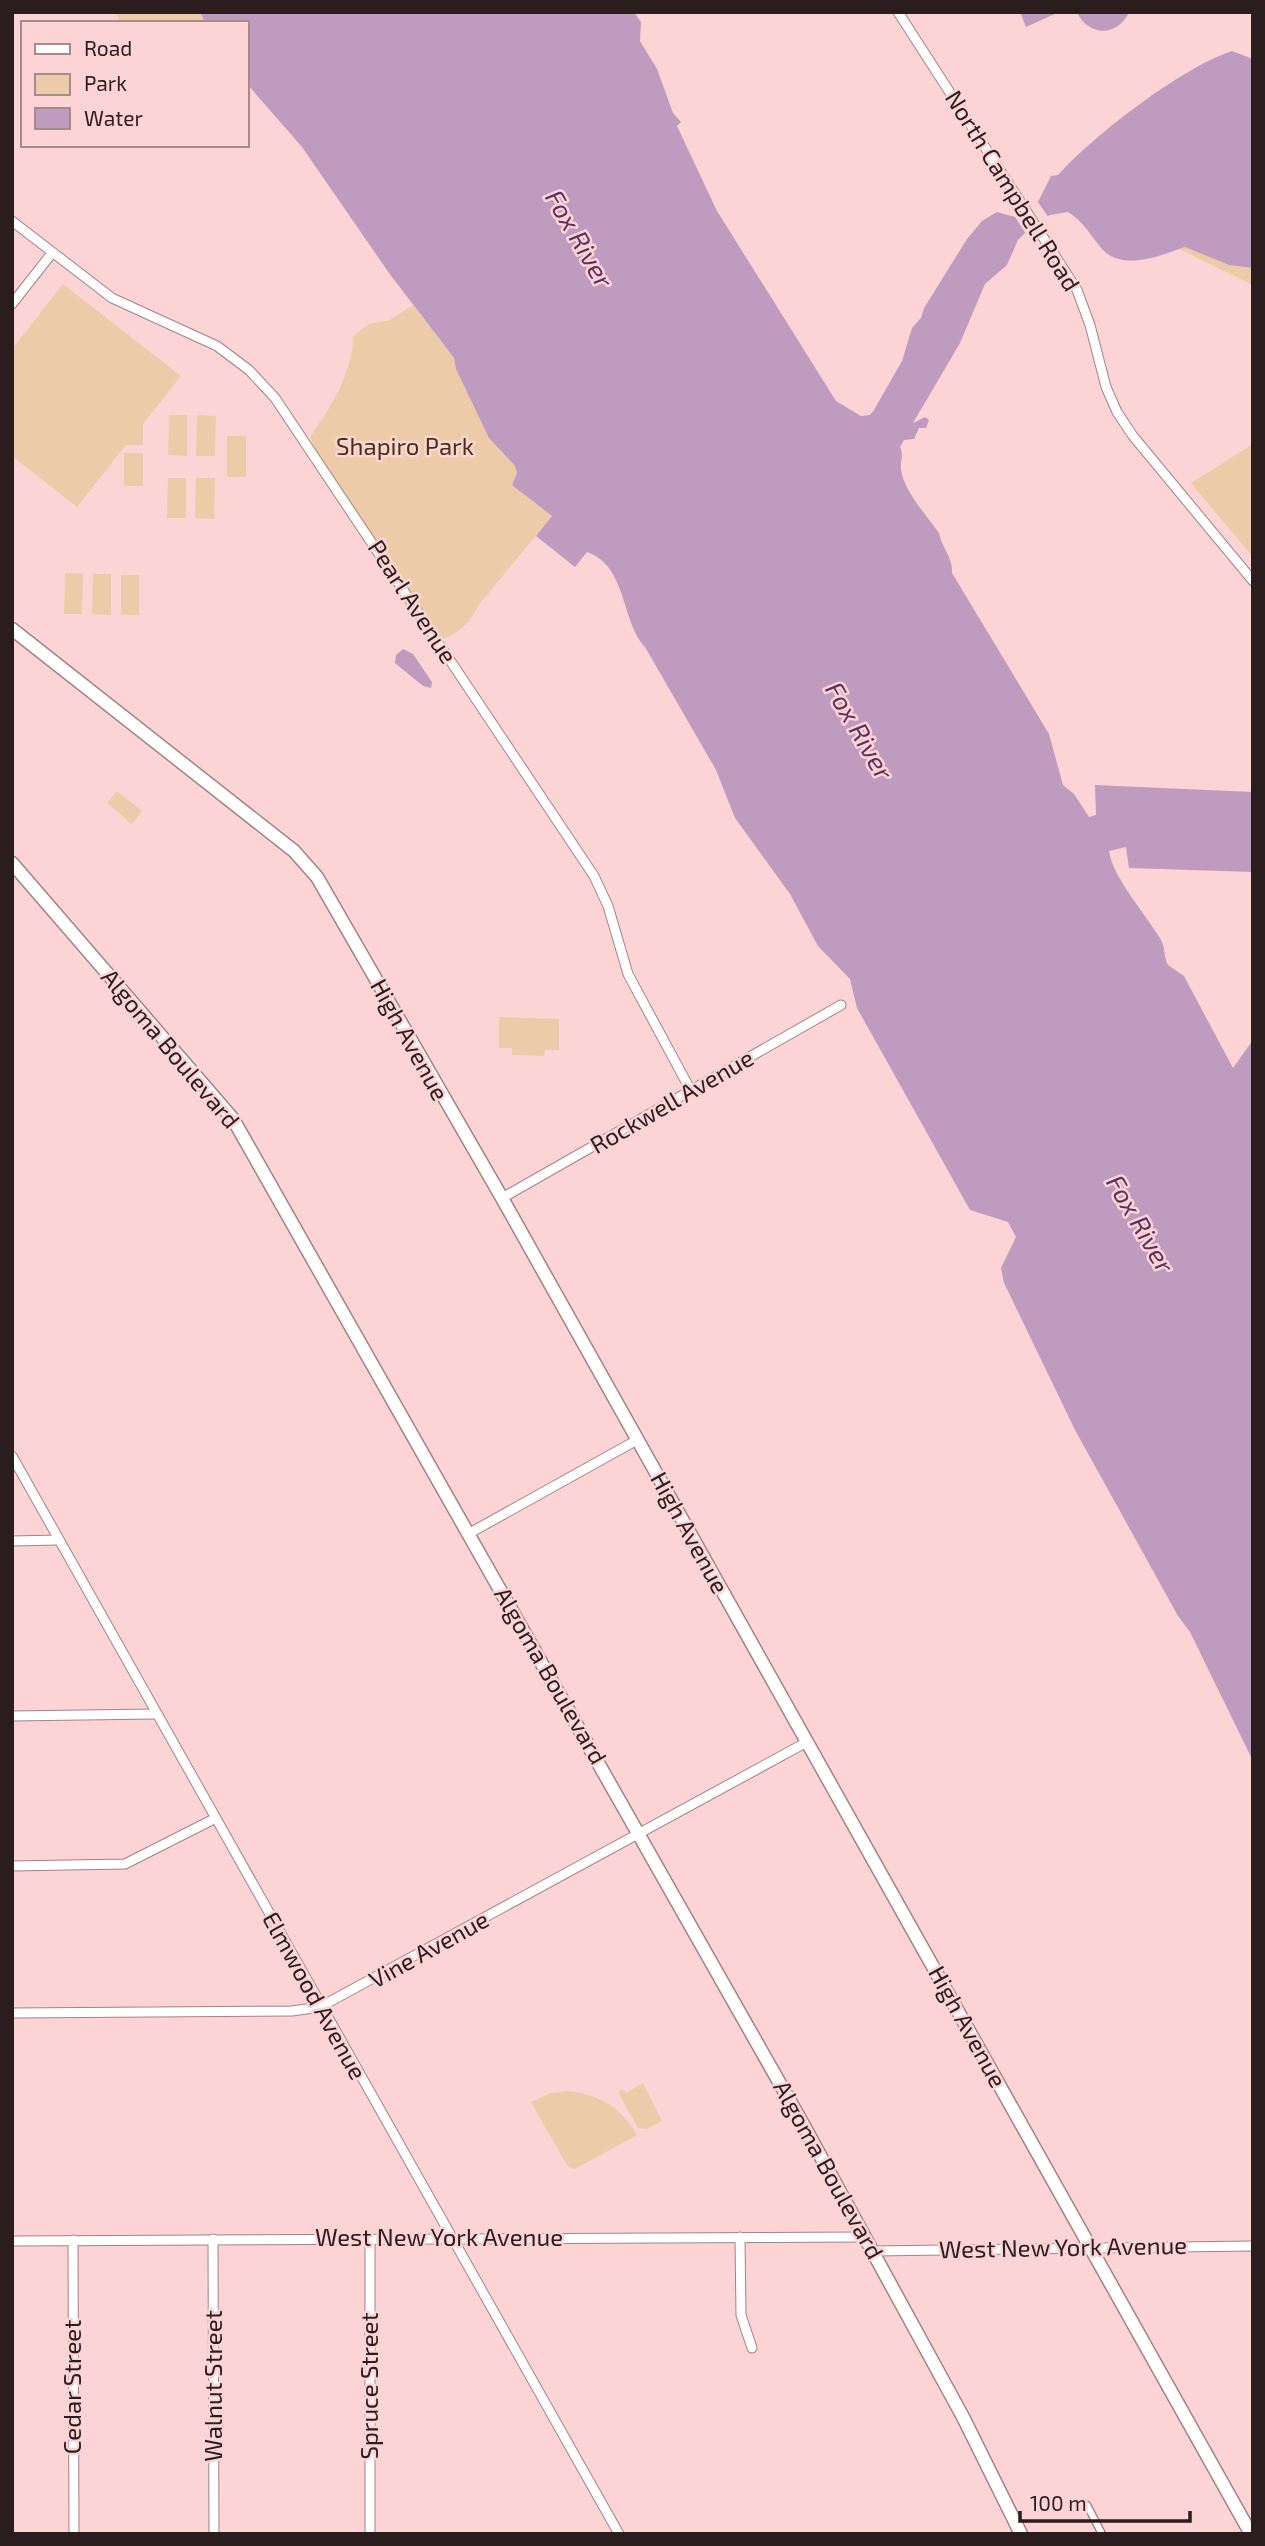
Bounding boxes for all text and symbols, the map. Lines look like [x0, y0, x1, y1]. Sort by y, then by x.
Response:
legend [21, 21, 248, 147]
text: Road [84, 35, 132, 60]
text: Park [84, 70, 127, 95]
street label: North Campbell Road [940, 84, 1087, 296]
text: Water [84, 105, 143, 130]
water label: Fox River [540, 184, 621, 293]
park label: Shapiro Park [336, 431, 474, 460]
street label: Pearl Avenue [363, 534, 464, 668]
water label: Fox River [820, 676, 901, 785]
street label: Algoma Boulevard [96, 962, 246, 1134]
street label: High Avenue [365, 973, 456, 1105]
street label: Rockwell Avenue [584, 1042, 758, 1159]
water label: Fox River [1101, 1169, 1182, 1278]
street label: High Avenue [645, 1466, 736, 1598]
street label: Algoma Boulevard [489, 1582, 614, 1769]
street label: Vine Avenue [363, 1904, 493, 1994]
street label: Elmwood Avenue [257, 1906, 373, 2084]
street label: High Avenue [923, 1960, 1014, 2092]
street label: Algoma Boulevard [768, 2075, 890, 2264]
street label: West New York Avenue [315, 2222, 563, 2251]
street label: West New York Avenue [939, 2230, 1187, 2263]
street label: Walnut Street [198, 2310, 227, 2462]
street label: Spruce Street [354, 2312, 383, 2460]
street label: Cedar Street [57, 2320, 86, 2454]
scale bar [1020, 2480, 1190, 2524]
text: 100 m [1030, 2490, 1087, 2515]

